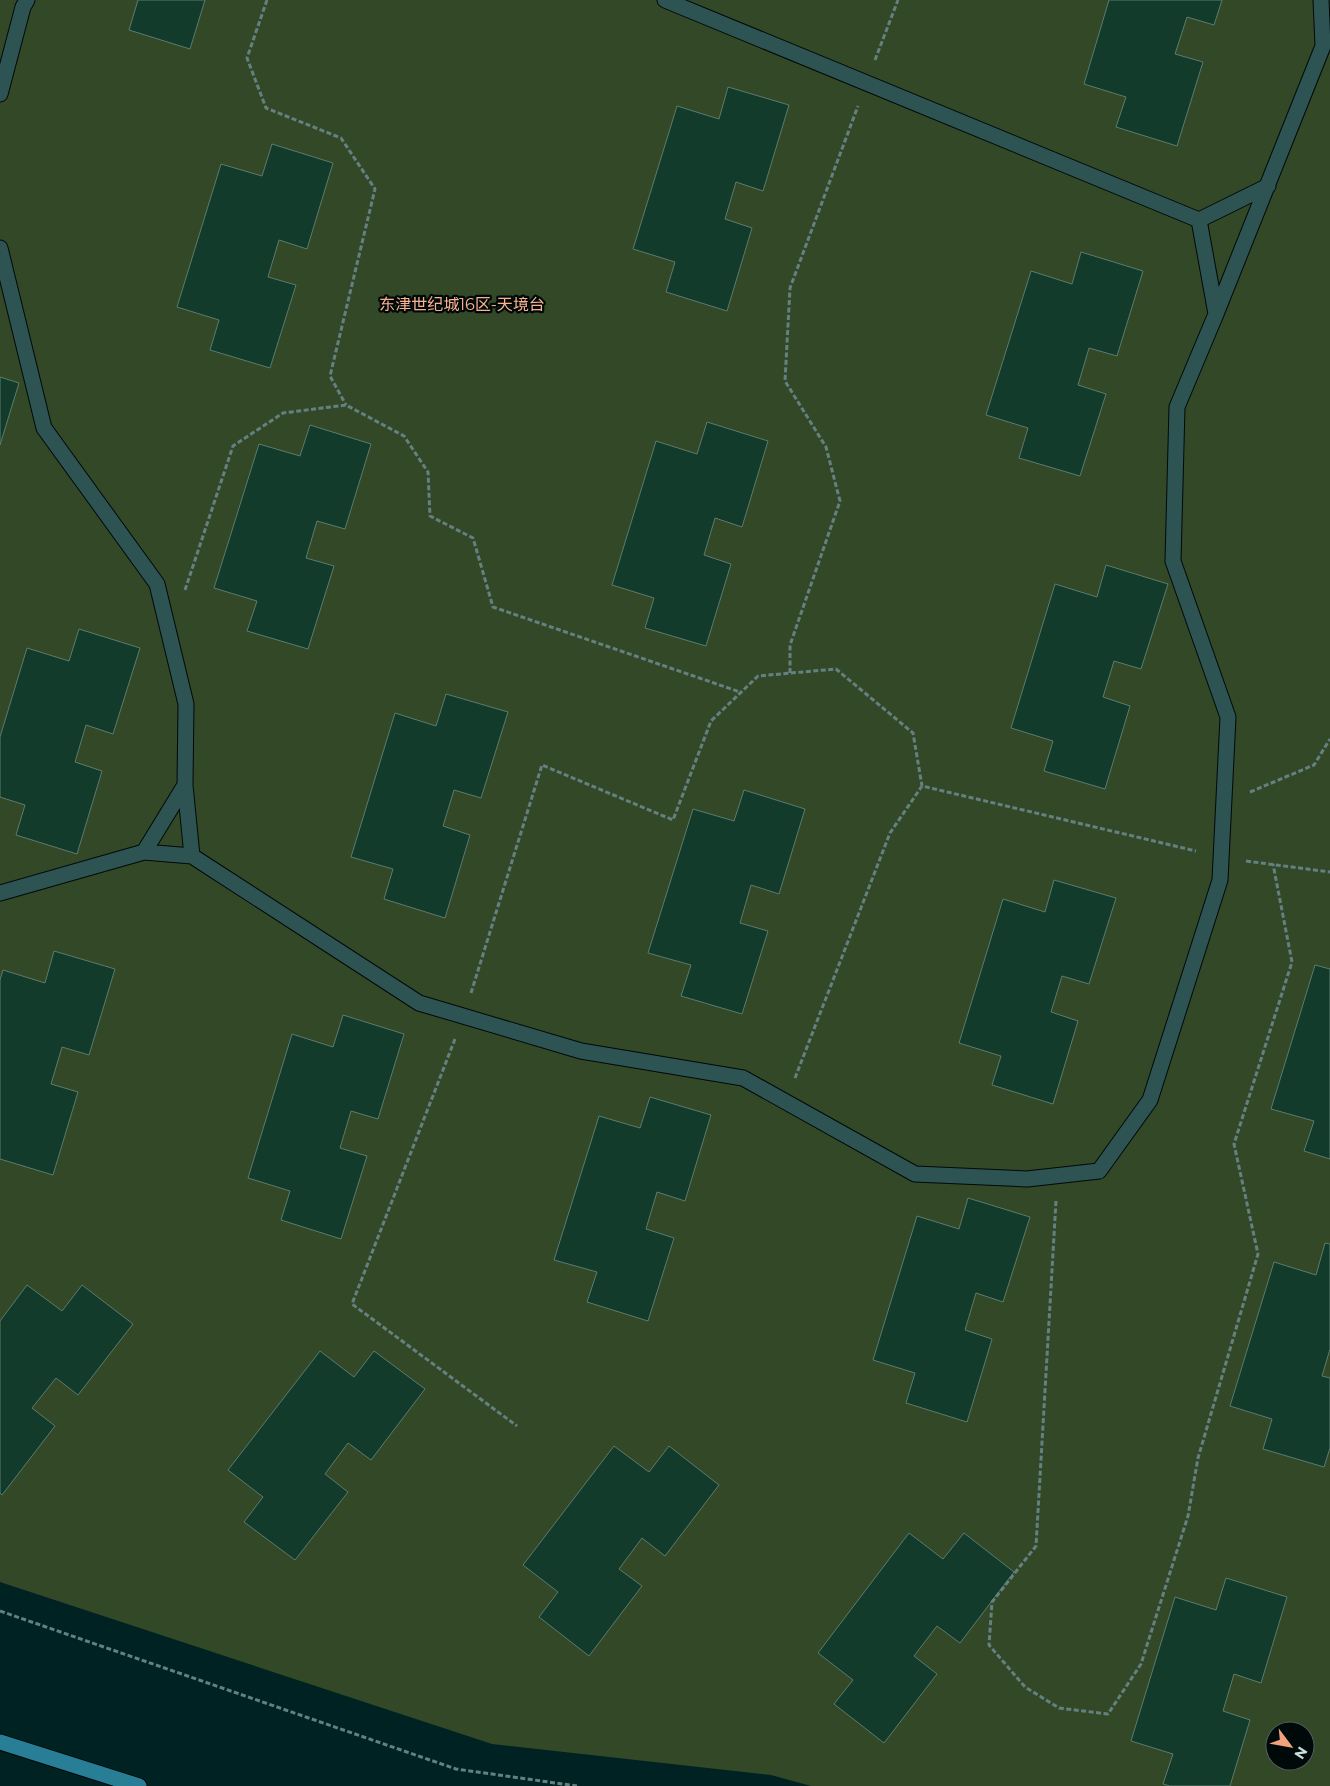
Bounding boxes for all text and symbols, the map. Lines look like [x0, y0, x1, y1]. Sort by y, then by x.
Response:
district label: 东津世纪城16区-天境台 [379, 295, 545, 314]
north arrow [1265, 1721, 1315, 1771]
text: N [1290, 1743, 1312, 1762]

